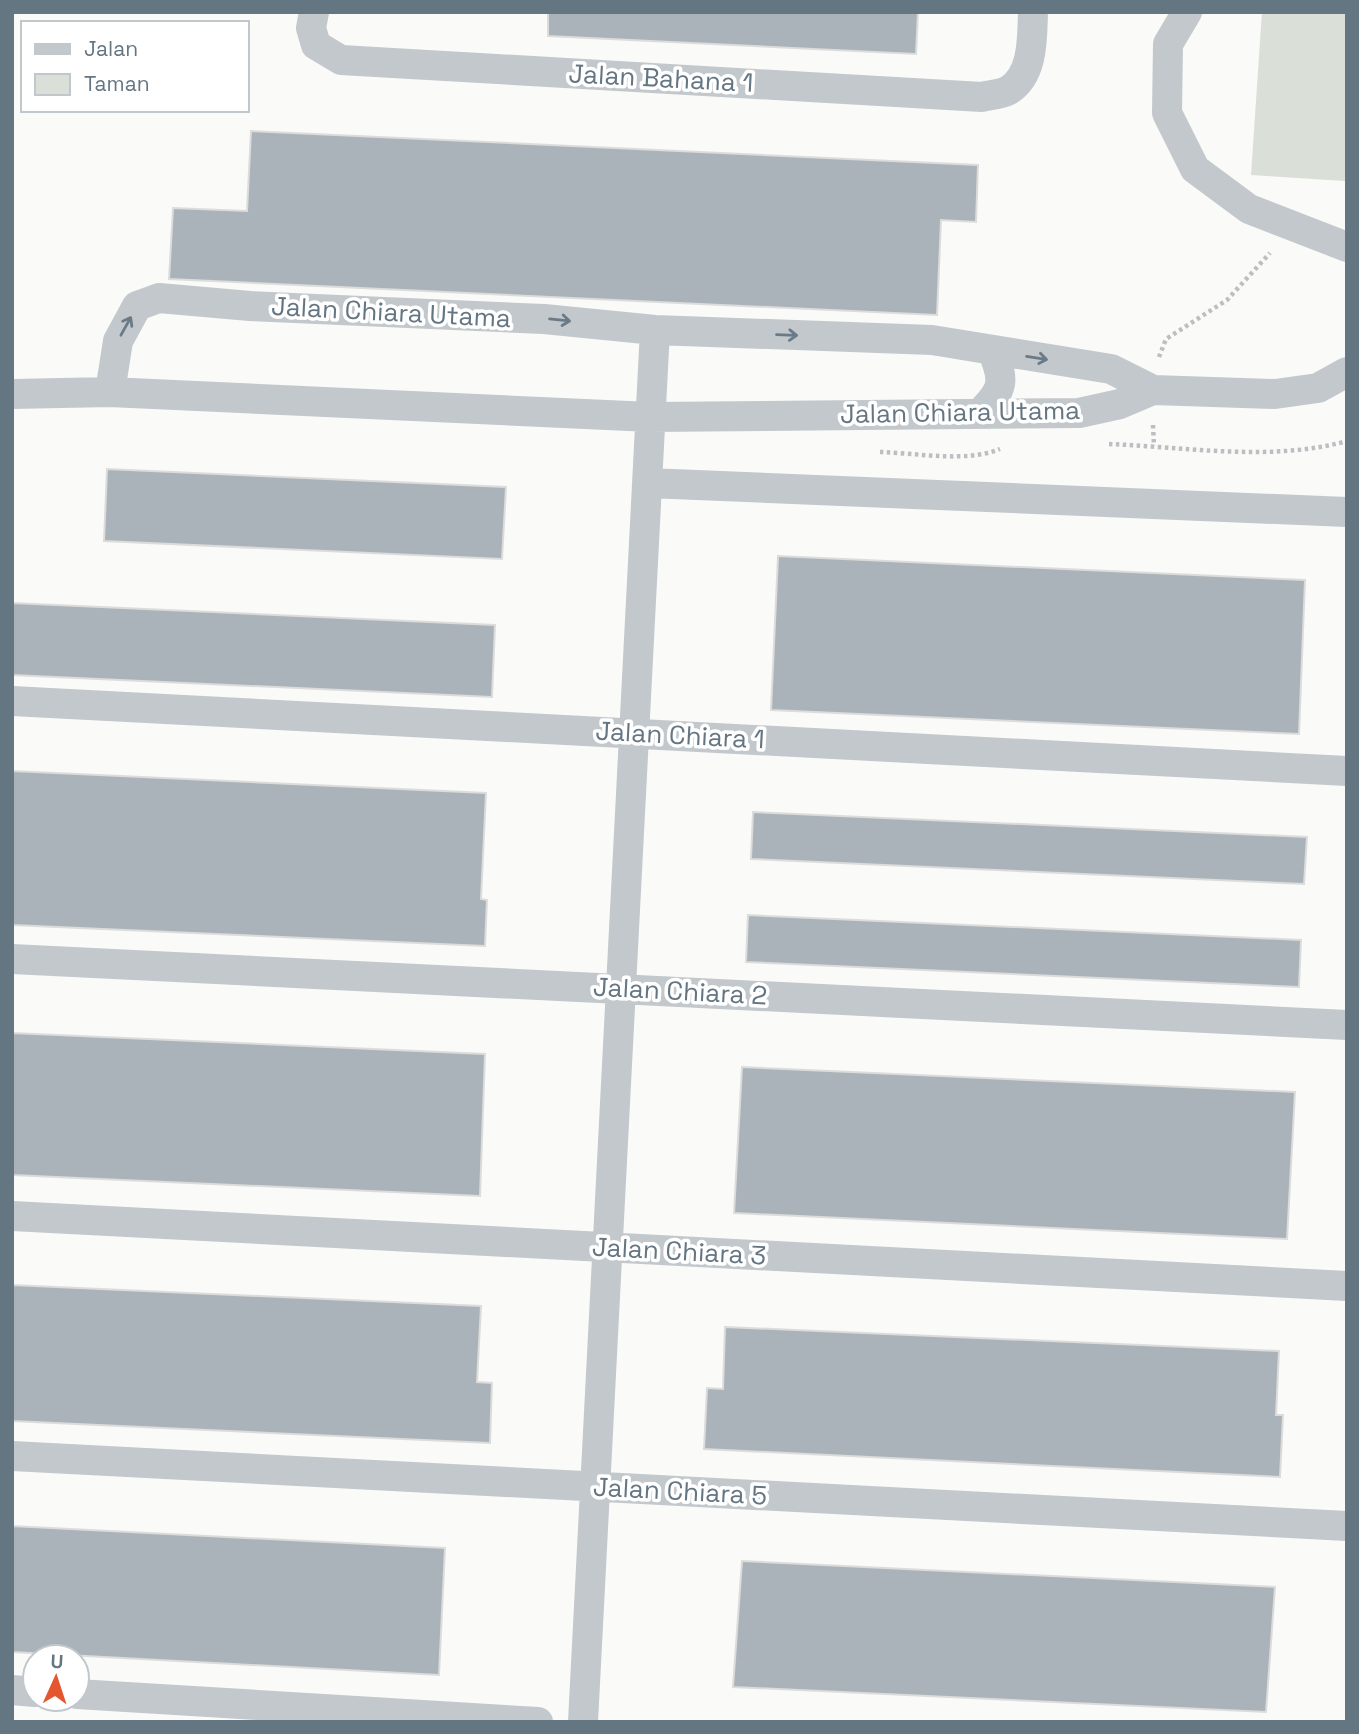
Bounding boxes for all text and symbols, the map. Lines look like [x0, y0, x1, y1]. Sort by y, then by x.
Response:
legend [21, 21, 248, 112]
text: Jalan [84, 35, 138, 62]
street label: Jalan Bahana 1 [568, 56, 754, 100]
text: Taman [84, 70, 150, 97]
street label: Jalan Chiara Utama [270, 289, 512, 335]
one-way arrow [548, 314, 571, 327]
one-way arrow [120, 316, 133, 337]
one-way arrow [775, 328, 798, 341]
one-way arrow [1025, 352, 1048, 365]
street label: Jalan Chiara Utama [840, 393, 1080, 431]
street label: Jalan Chiara 1 [594, 714, 766, 756]
street label: Jalan Chiara 2 [592, 969, 768, 1013]
street label: Jalan Chiara 3 [591, 1229, 767, 1273]
street label: Jalan Chiara 5 [592, 1469, 768, 1513]
north arrow [21, 1643, 91, 1713]
text: U [50, 1649, 64, 1674]

